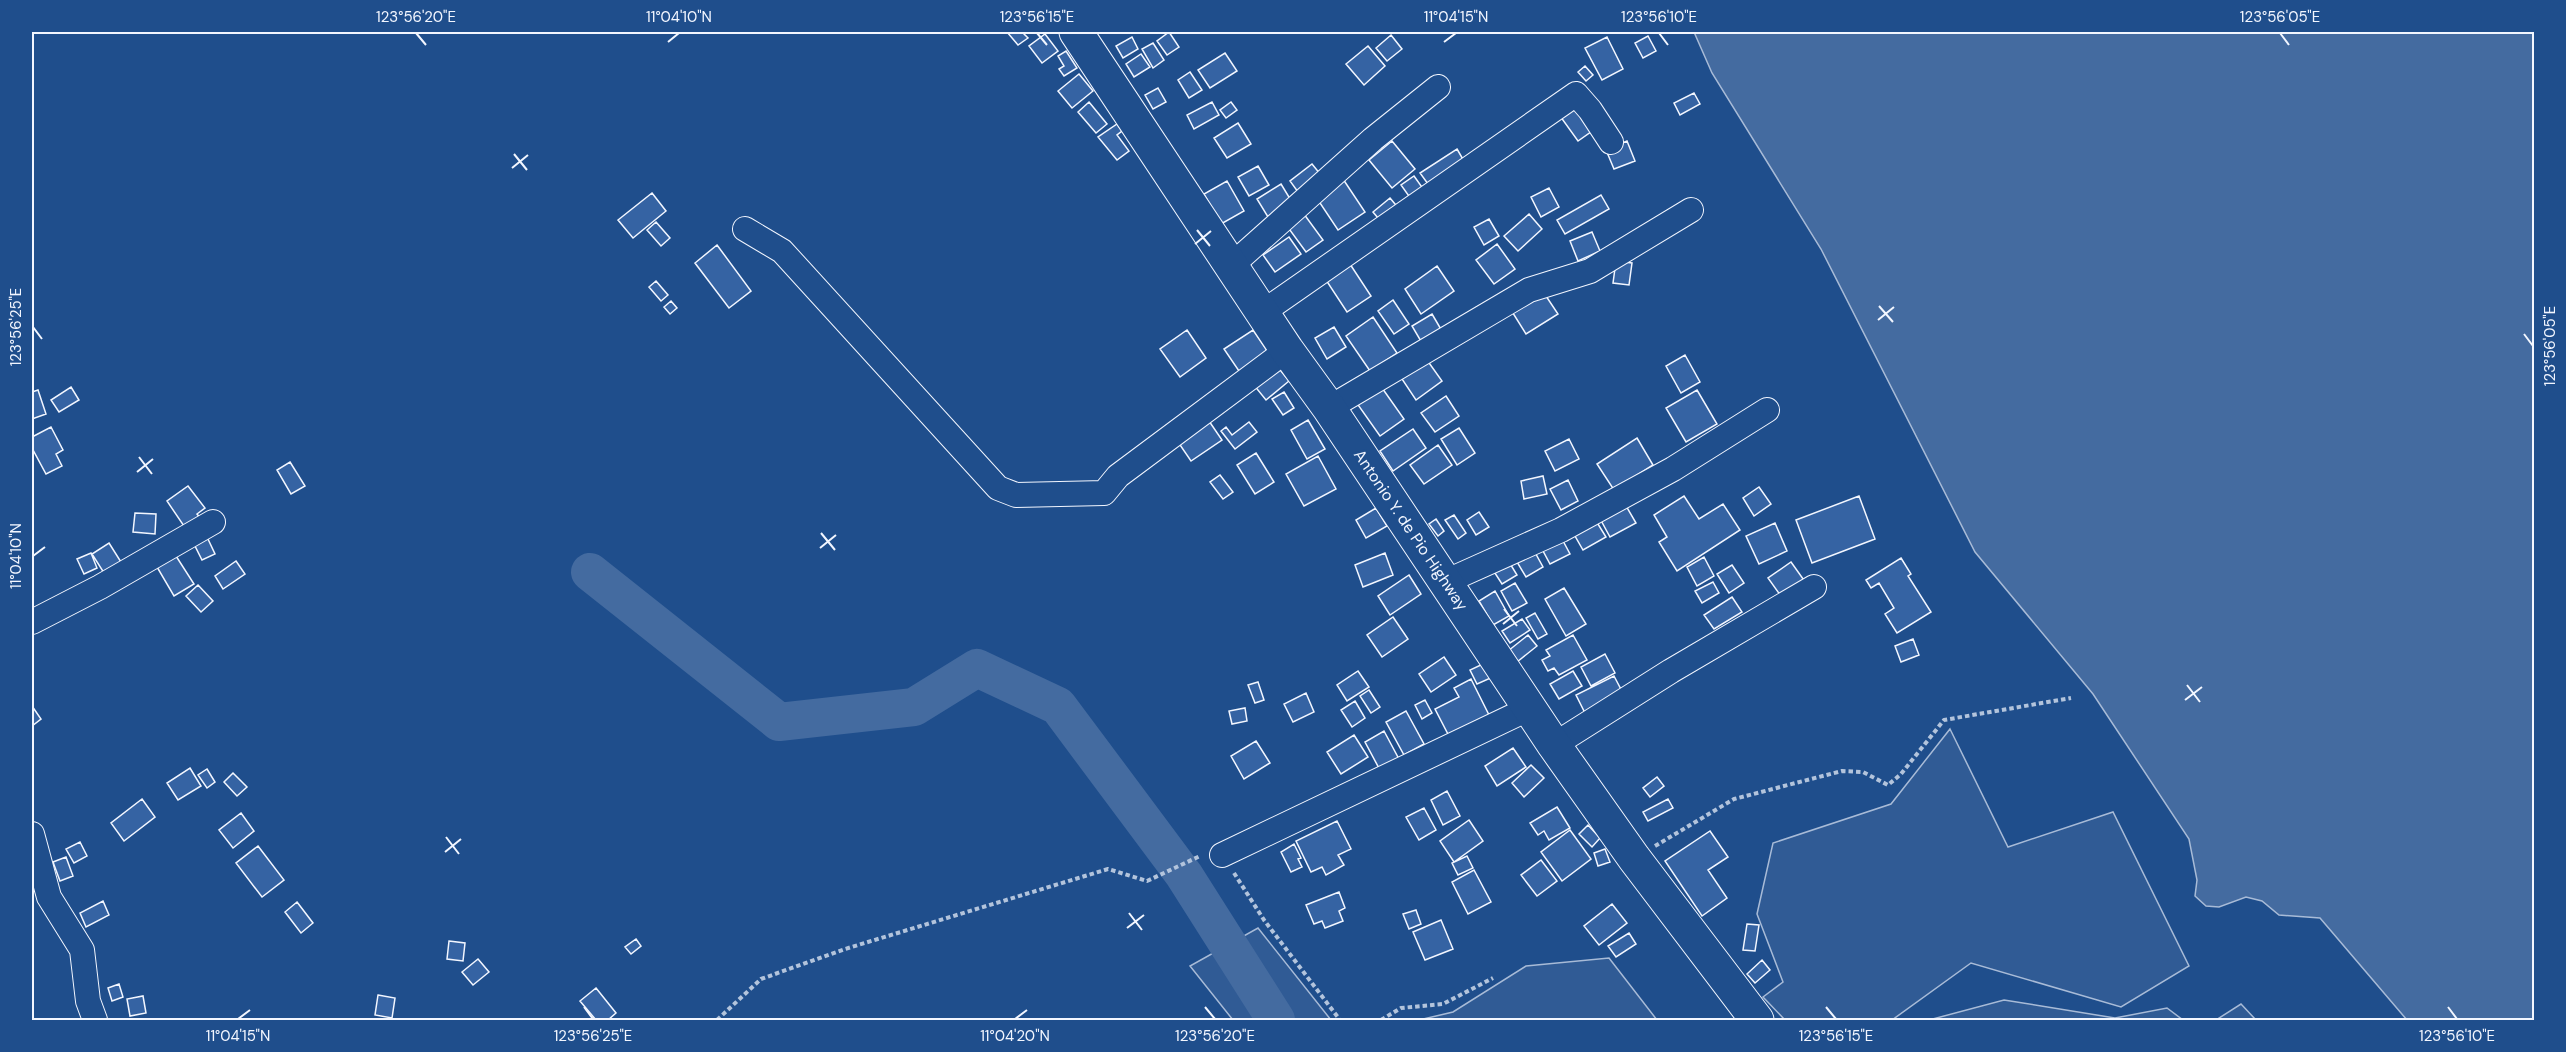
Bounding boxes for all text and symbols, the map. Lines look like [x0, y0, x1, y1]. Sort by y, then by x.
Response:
text: 123°56'20"E [376, 7, 456, 27]
text: 11°04'10"N [646, 7, 712, 27]
text: 123°56'15"E [1000, 7, 1074, 27]
text: 11°04'15"N [1424, 7, 1488, 27]
text: 123°56'10"E [1621, 7, 1697, 27]
text: 123°56'05"E [2240, 7, 2320, 27]
text: 123°56'25"E [6, 288, 26, 366]
text: 123°56'05"E [2540, 306, 2560, 386]
street label: Antonio Y. de Pio Highway [1349, 445, 1473, 615]
text: 11°04'10"N [6, 523, 26, 589]
text: 11°04'15"N [206, 1026, 270, 1046]
text: 123°56'25"E [554, 1026, 632, 1046]
text: 11°04'20"N [980, 1026, 1050, 1046]
text: 123°56'20"E [1175, 1026, 1255, 1046]
text: 123°56'15"E [1799, 1026, 1873, 1046]
text: 123°56'10"E [2419, 1026, 2495, 1046]

